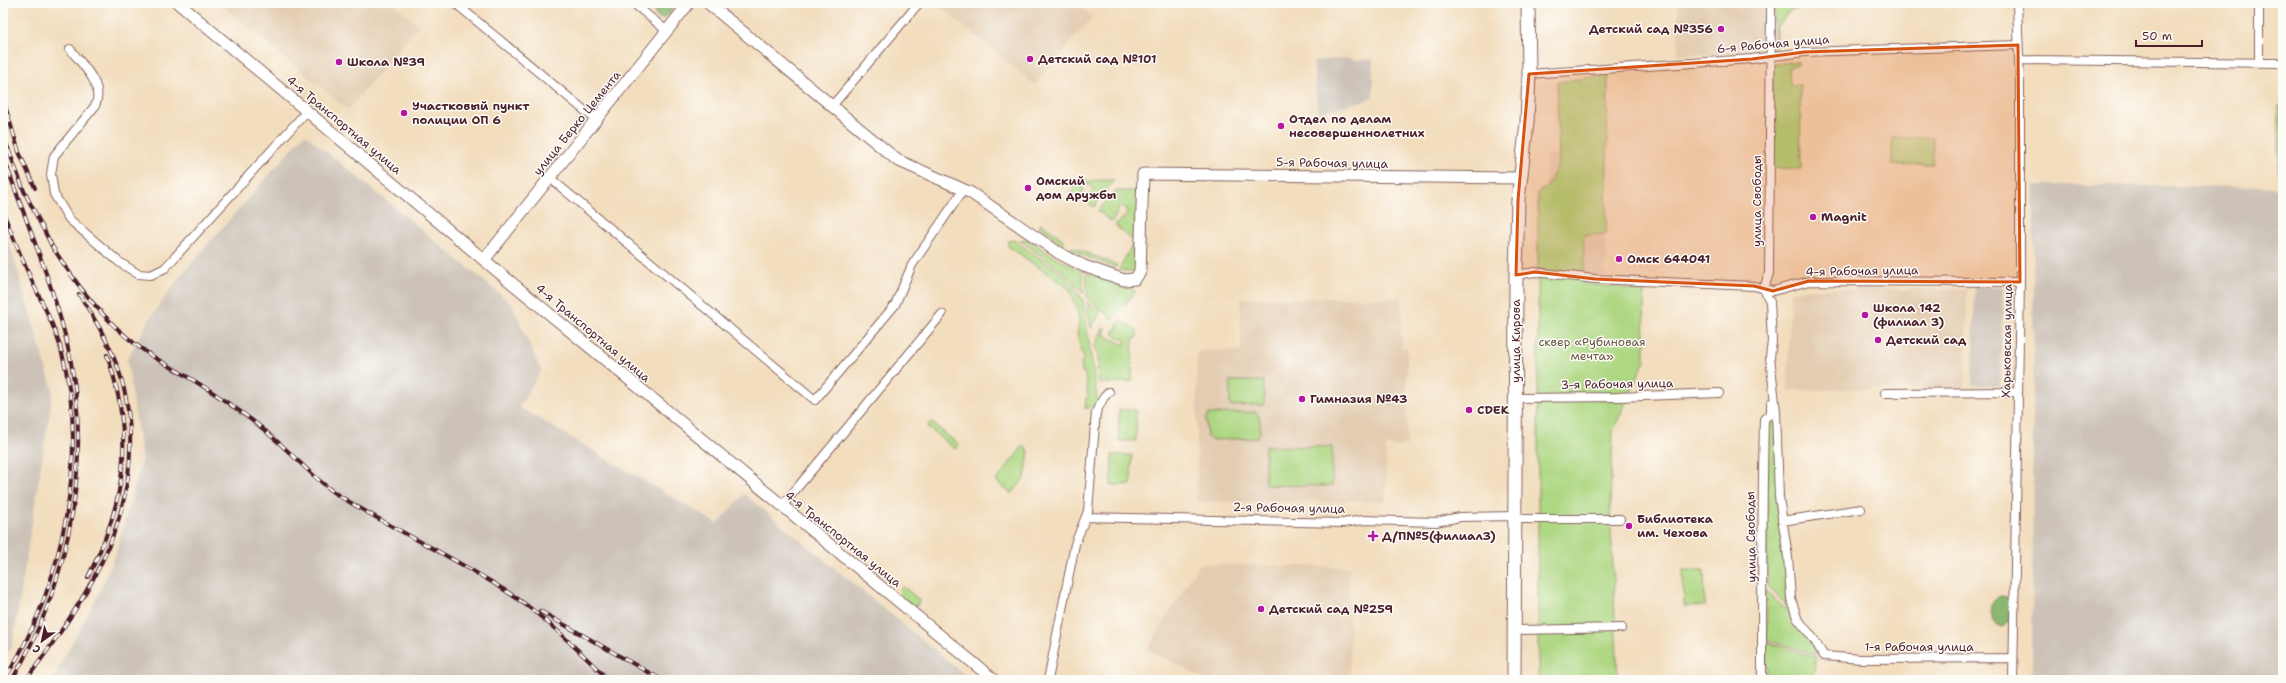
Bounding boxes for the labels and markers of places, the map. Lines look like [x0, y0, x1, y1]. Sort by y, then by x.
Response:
place label: Детский сад №356 [1589, 21, 1713, 37]
marker: Детский сад №356 [1716, 24, 1726, 34]
place label: Детский сад №101 [1038, 51, 1157, 67]
place label: Школа №39 [347, 54, 425, 70]
marker: Детский сад №101 [1025, 54, 1035, 64]
marker: Школа №39 [334, 57, 344, 67]
place label: Участковый пункт полиции ОП 6 [412, 98, 530, 128]
marker: Участковый пункт полиции ОП 6 [399, 108, 409, 118]
place label: Отдел по делам несовершеннолетних [1289, 111, 1425, 141]
marker: Отдел по делам несовершеннолетних [1276, 121, 1286, 131]
place label: Омский дом дружбы [1036, 173, 1117, 203]
marker: Омский дом дружбы [1023, 183, 1033, 193]
place label: Magnit [1821, 209, 1867, 225]
marker: Magnit [1808, 212, 1818, 222]
place label: Омск 644041 [1627, 251, 1710, 267]
marker: Омск 644041 [1614, 254, 1624, 264]
place label: Школа 142 (филиал 3) [1873, 300, 1944, 330]
marker: Школа 142 (филиал 3) [1860, 310, 1870, 320]
place label: Детский сад [1886, 332, 1967, 348]
marker: Детский сад [1873, 335, 1883, 345]
place label: Гимназия №43 [1310, 391, 1407, 407]
marker: Гимназия №43 [1297, 394, 1307, 404]
place label: CDEK [1477, 402, 1510, 418]
marker: CDEK [1464, 405, 1474, 415]
place label: Библиотека им. Чехова [1637, 511, 1714, 541]
marker: Библиотека им. Чехова [1624, 521, 1634, 531]
place label: Д/П№5(филиал3) [1382, 528, 1496, 544]
marker: Д/П№5(филиал3) [1367, 530, 1379, 542]
place label: Детский сад №259 [1269, 601, 1393, 617]
marker: Детский сад №259 [1256, 604, 1266, 614]

